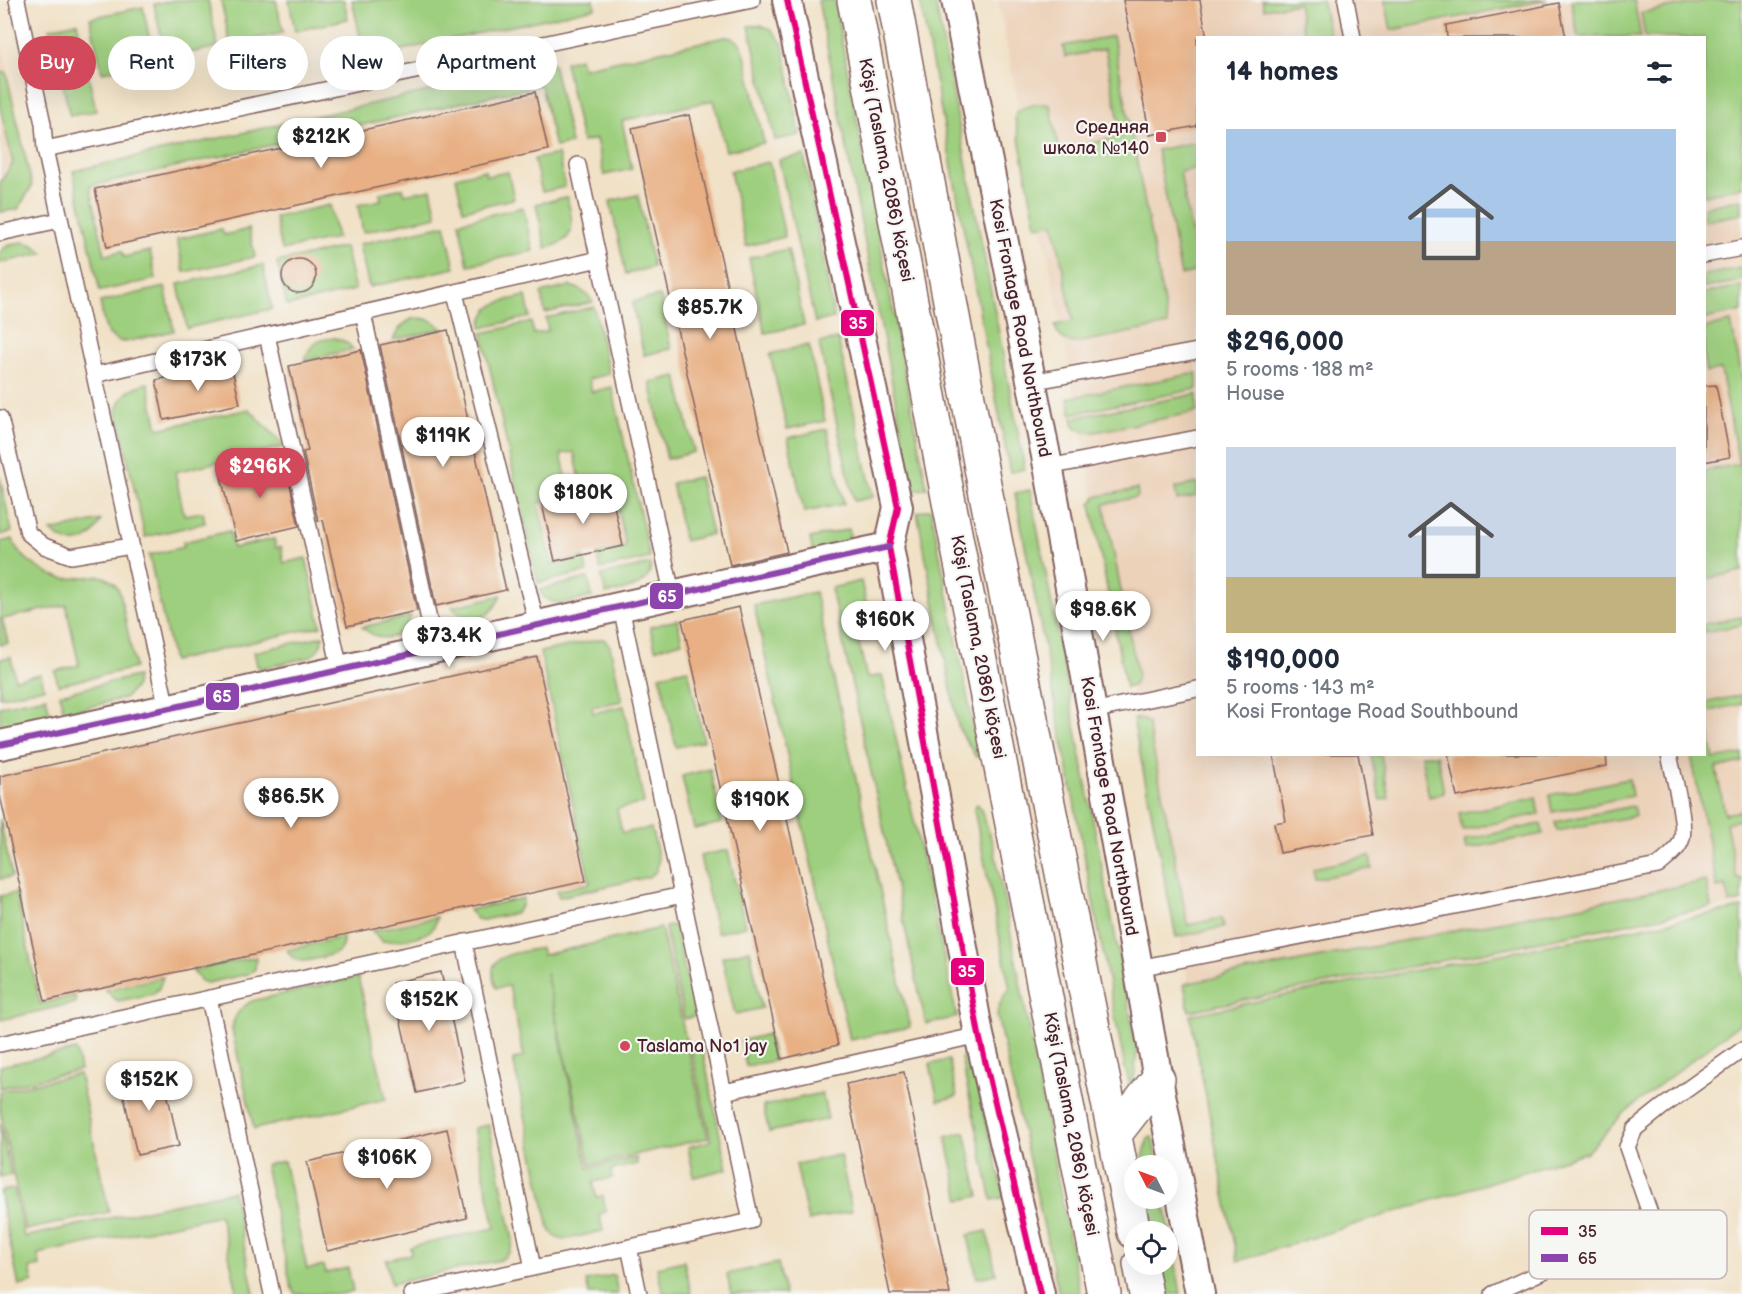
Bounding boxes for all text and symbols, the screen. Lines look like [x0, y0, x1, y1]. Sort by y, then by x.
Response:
chip: Buy [18, 36, 96, 90]
chip: Rent [108, 36, 195, 90]
chip: Filters [207, 36, 308, 90]
chip: New [320, 36, 404, 90]
chip: Apartment [416, 36, 557, 90]
street label: Köşi (Taslama, 2086) köçesi [854, 56, 918, 284]
icon: filters [1643, 56, 1676, 89]
text: 14 homes [1226, 57, 1338, 88]
place label: Средняя школа №140 [1043, 117, 1149, 159]
pin: $212K [279, 118, 363, 169]
text: $212K [292, 125, 350, 149]
marker: Средняя школа №140 [1154, 130, 1168, 144]
icon: home [1397, 168, 1505, 276]
street label: Kosi Frontage Road Northbound [985, 197, 1055, 459]
pin: $85.7K [661, 289, 759, 340]
text: $85.7K [677, 296, 743, 320]
line badge: 35 [840, 309, 875, 337]
text: 35 [849, 315, 867, 334]
text: $296,000 [1226, 327, 1344, 358]
pin: $173K [156, 341, 240, 392]
text: $173K [169, 348, 227, 372]
text: 5 rooms · 188 m² [1226, 358, 1374, 382]
text: House [1226, 382, 1285, 406]
pin: $119K [401, 417, 485, 468]
text: $119K [415, 424, 471, 448]
pin: $296K [218, 448, 302, 499]
text: $296K [229, 455, 291, 479]
pin: $180K [541, 474, 625, 525]
text: $180K [553, 481, 613, 505]
icon: home [1397, 486, 1505, 594]
street label: Köşi (Taslama, 2086) köçesi [946, 533, 1010, 761]
line badge: 65 [649, 582, 684, 610]
text: 65 [658, 588, 676, 607]
pin: $98.6K [1054, 591, 1152, 642]
text: $98.6K [1069, 598, 1137, 622]
pin: $160K [843, 601, 927, 652]
text: $160K [855, 608, 915, 632]
pin: $73.4K [400, 617, 498, 668]
text: $73.4K [416, 624, 482, 648]
text: $190,000 [1226, 645, 1340, 676]
street label: Kosi Frontage Road Northbound [1076, 675, 1142, 937]
text: 5 rooms · 143 m² [1226, 676, 1375, 700]
line badge: 65 [205, 682, 240, 711]
text: 65 [213, 688, 231, 707]
text: Kosi Frontage Road Southbound [1226, 700, 1519, 724]
pin: $86.5K [242, 778, 340, 829]
pin: $190K [718, 781, 802, 832]
text: $86.5K [258, 785, 324, 809]
text: $190K [730, 788, 790, 812]
line badge: 35 [950, 957, 985, 986]
text: 35 [958, 963, 976, 982]
pin: $152K [387, 981, 471, 1032]
text: $152K [400, 988, 458, 1012]
street label: Köşi (Taslama, 2086) köçesi [1039, 1010, 1103, 1238]
place label: Taslama No1 jay [637, 1036, 768, 1057]
marker: Taslama No1 jay [618, 1039, 632, 1053]
pin: $152K [107, 1061, 191, 1112]
text: $152K [120, 1068, 178, 1092]
pin: $106K [345, 1139, 429, 1190]
text: $106K [357, 1146, 417, 1170]
north arrow [1124, 1155, 1178, 1209]
map controls [1124, 1155, 1178, 1275]
legend [1529, 1210, 1727, 1279]
button: locate [1124, 1221, 1178, 1275]
text: 35 [1578, 1223, 1597, 1242]
text: 65 [1578, 1250, 1597, 1269]

